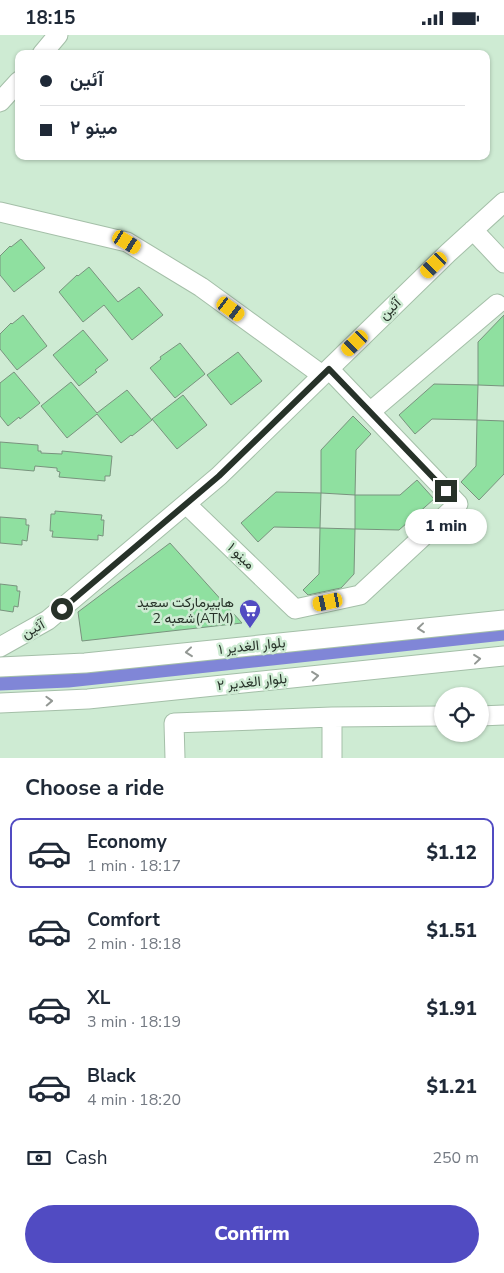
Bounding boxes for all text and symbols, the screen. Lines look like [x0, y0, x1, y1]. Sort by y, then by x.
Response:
text: 18:15 [25, 5, 75, 31]
text: آئین [70, 67, 103, 93]
text: مینو ۲ [70, 115, 118, 141]
car [110, 228, 143, 256]
car [417, 249, 450, 281]
street label: آئین [375, 293, 406, 324]
car [214, 294, 247, 324]
car [338, 327, 371, 359]
route end [435, 480, 457, 502]
callout: 1 min [405, 509, 487, 543]
text: 1 min [425, 515, 467, 537]
street label: مینو ۱ [223, 538, 259, 574]
car [311, 592, 344, 612]
place label: هایپرمارکت سعید شعبه 2(ATM) [137, 593, 234, 628]
route start [51, 598, 73, 620]
supermarket icon: هایپرمارکت سعید شعبه 2(ATM) [238, 598, 262, 629]
street label: آئین [18, 614, 50, 643]
one-way arrow [416, 623, 424, 634]
street label: بلوار الغدیر ۱ [218, 633, 286, 659]
one-way arrow [185, 647, 193, 658]
one-way arrow [473, 654, 481, 665]
street label: بلوار الغدیر ۲ [216, 669, 288, 695]
one-way arrow [311, 670, 319, 681]
map controls [434, 687, 489, 742]
button: locate [434, 687, 489, 742]
one-way arrow [45, 695, 53, 706]
text: Choose a ride [25, 773, 164, 803]
text: Economy [87, 829, 167, 855]
icon: car [27, 831, 72, 876]
text: $1.12 [426, 840, 477, 866]
text: 1 min · 18:17 [87, 855, 181, 877]
text: Comfort [87, 907, 160, 933]
icon: car [27, 909, 72, 954]
text: $1.51 [426, 918, 477, 944]
text: 2 min · 18:18 [87, 933, 181, 955]
text: XL [87, 985, 110, 1011]
icon: car [27, 987, 72, 1032]
text: $1.91 [426, 996, 477, 1022]
text: 3 min · 18:19 [87, 1011, 181, 1033]
text: Black [87, 1063, 136, 1089]
icon: car [27, 1065, 72, 1110]
text: $1.21 [426, 1074, 477, 1100]
text: 4 min · 18:20 [87, 1089, 181, 1111]
icon: cash [25, 1144, 53, 1172]
text: Cash [65, 1145, 107, 1171]
text: 250 m [432, 1147, 479, 1169]
button: Confirm [25, 1205, 479, 1263]

